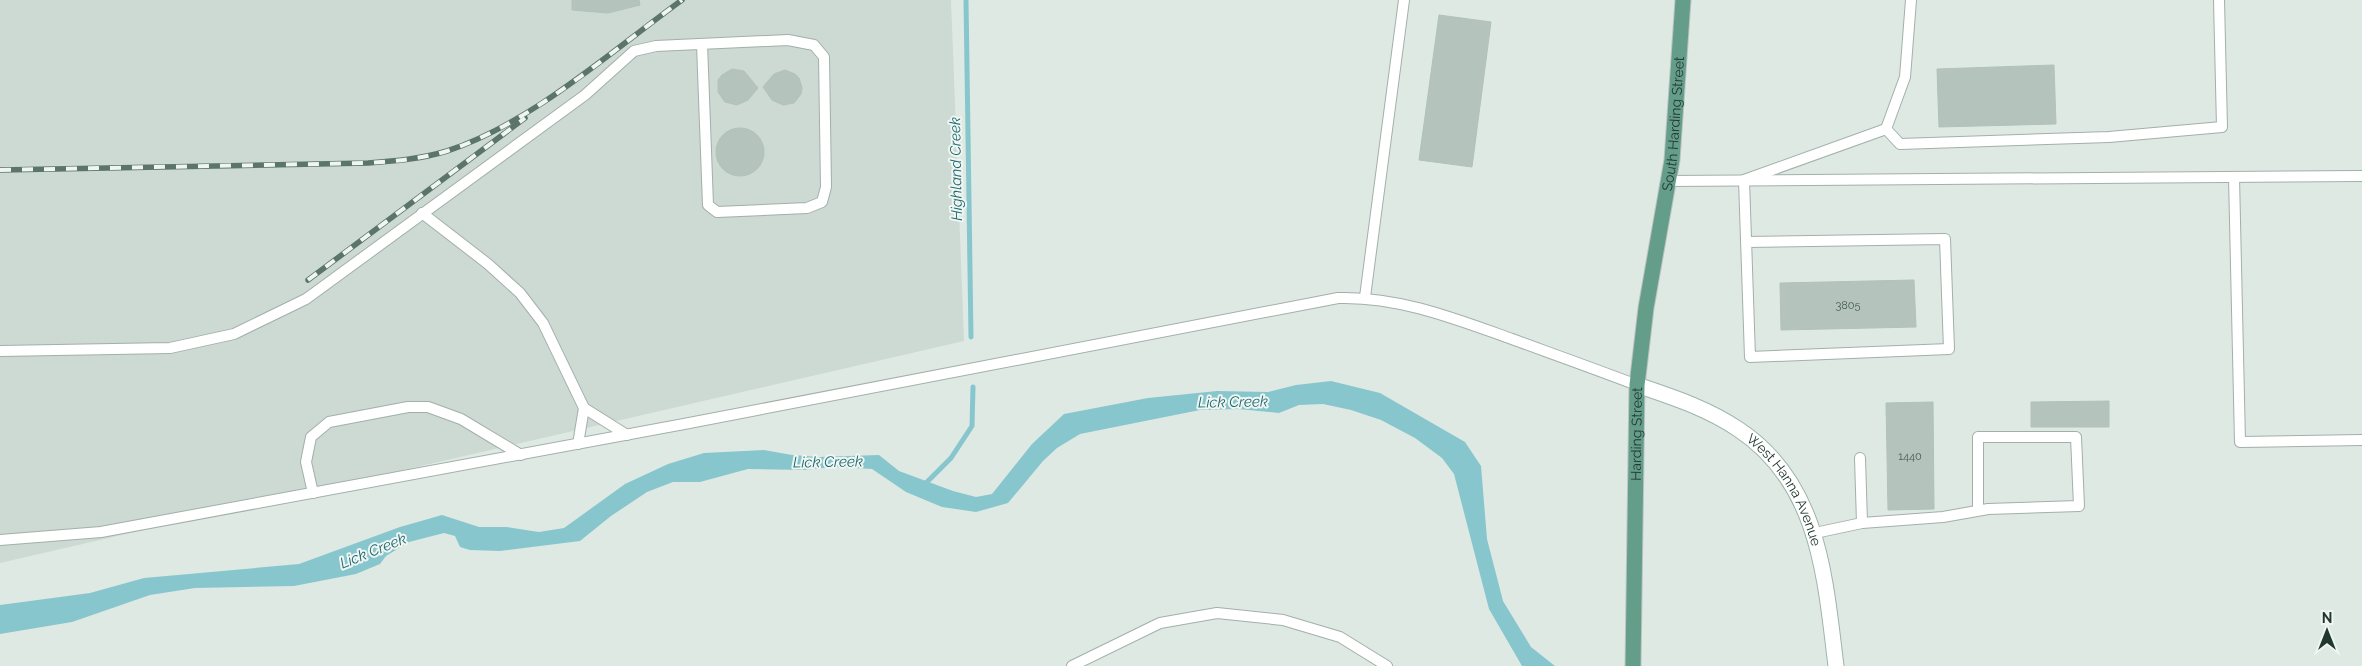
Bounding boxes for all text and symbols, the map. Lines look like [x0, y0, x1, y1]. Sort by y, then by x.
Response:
street label: South Harding Street [1659, 56, 1687, 192]
water label: Highland Creek [946, 117, 966, 221]
house number: 3805 [1835, 299, 1861, 312]
street label: Harding Street [1628, 387, 1645, 481]
water label: Lick Creek [1198, 392, 1268, 412]
street label: West Hanna Avenue [1744, 430, 1824, 548]
house number: 1440 [1898, 450, 1922, 463]
water label: Lick Creek [793, 452, 863, 472]
water label: Lick Creek [337, 530, 409, 572]
north arrow [2302, 606, 2352, 656]
text: N [2322, 610, 2332, 626]

